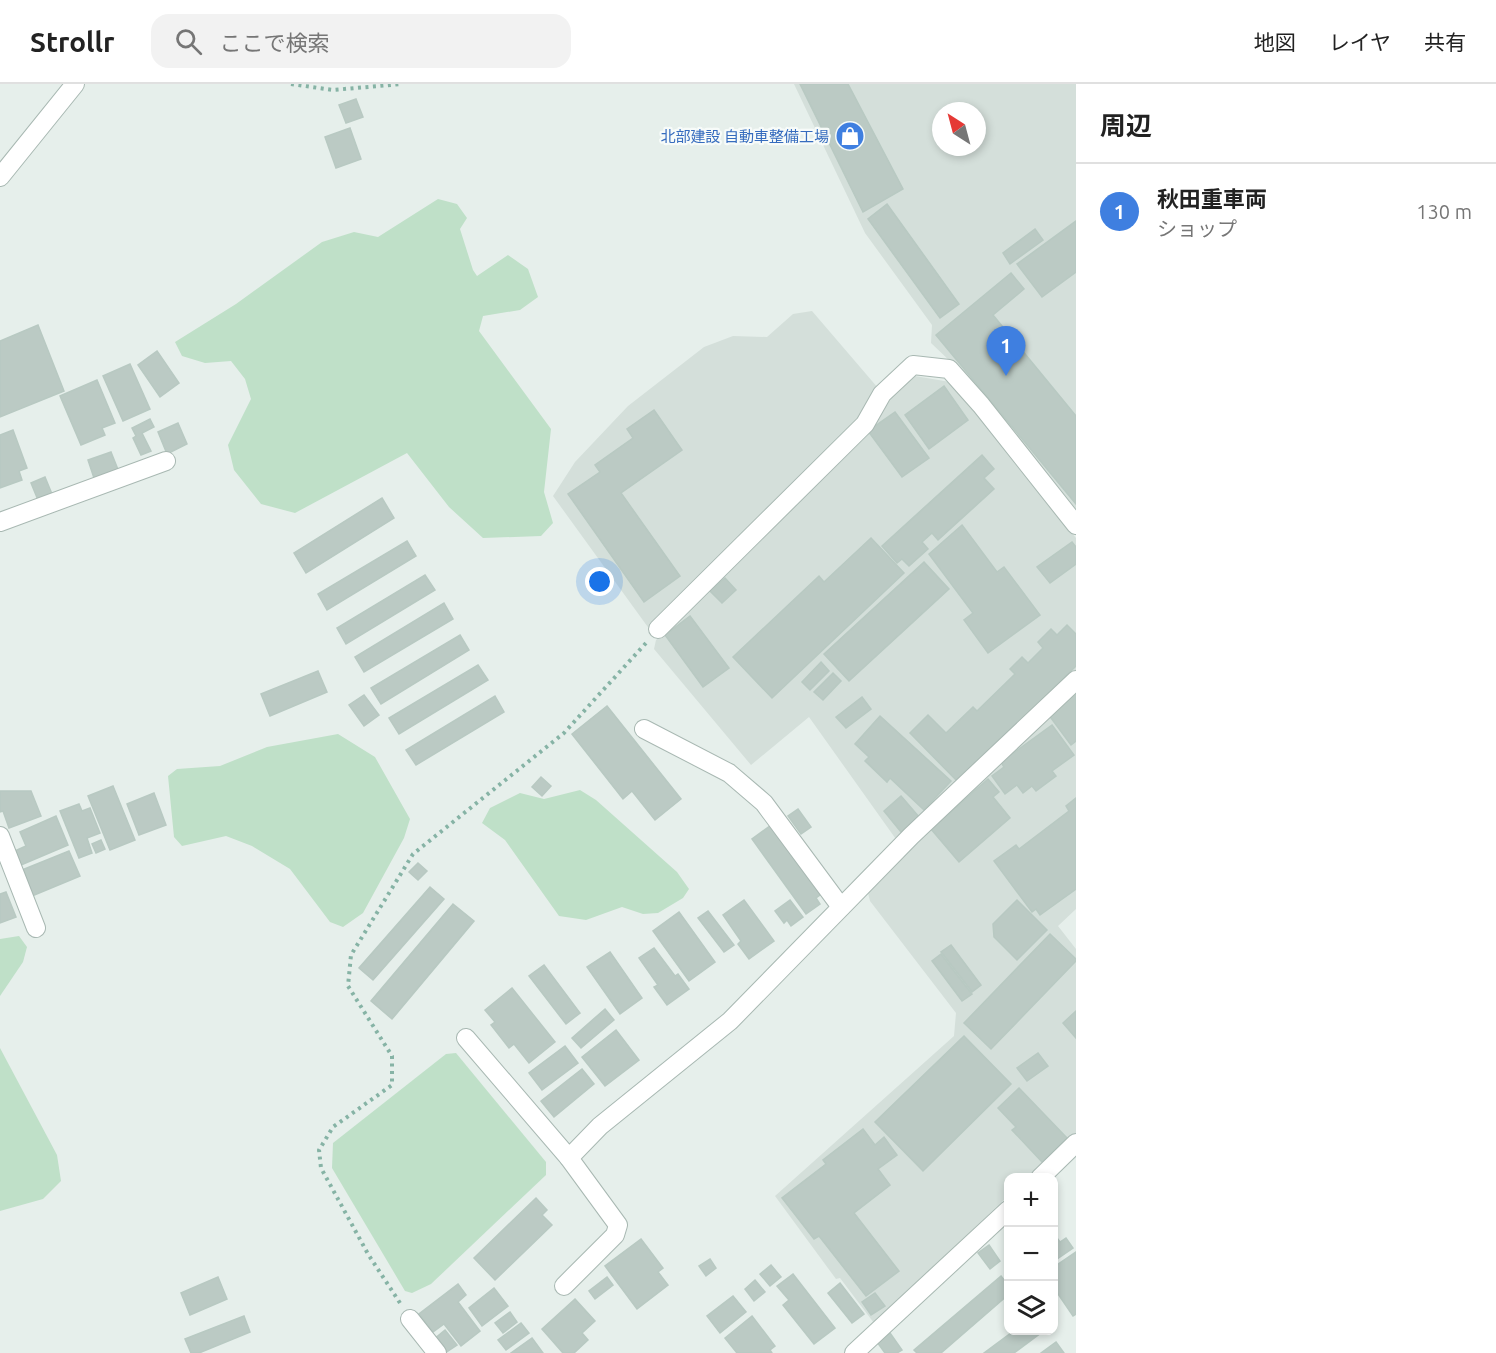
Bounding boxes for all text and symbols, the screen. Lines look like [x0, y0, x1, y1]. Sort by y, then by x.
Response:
search box [151, 14, 571, 68]
icon: search [172, 25, 205, 58]
text: Strollr [30, 26, 115, 57]
text: ここで検索 [220, 30, 330, 55]
text: 地図 [1254, 30, 1296, 54]
text: レイヤ [1329, 30, 1391, 54]
text: 共有 [1424, 30, 1466, 54]
north arrow [932, 102, 986, 156]
text: 周辺 [1100, 111, 1152, 140]
shop icon: 北部建設 自動車整備工場 [834, 120, 866, 152]
place label: 北部建設 自動車整備工場 [661, 128, 829, 145]
text: 秋田重車両 [1157, 186, 1267, 211]
text: 1 [1114, 200, 1125, 223]
text: 130 m [1416, 200, 1472, 223]
text: ショップ [1157, 217, 1237, 240]
pin: 1 [986, 326, 1026, 376]
your location [585, 567, 614, 596]
map controls [1004, 1173, 1058, 1335]
button: + [1004, 1173, 1058, 1227]
button: − [1004, 1227, 1058, 1281]
button: layers [1004, 1281, 1058, 1335]

